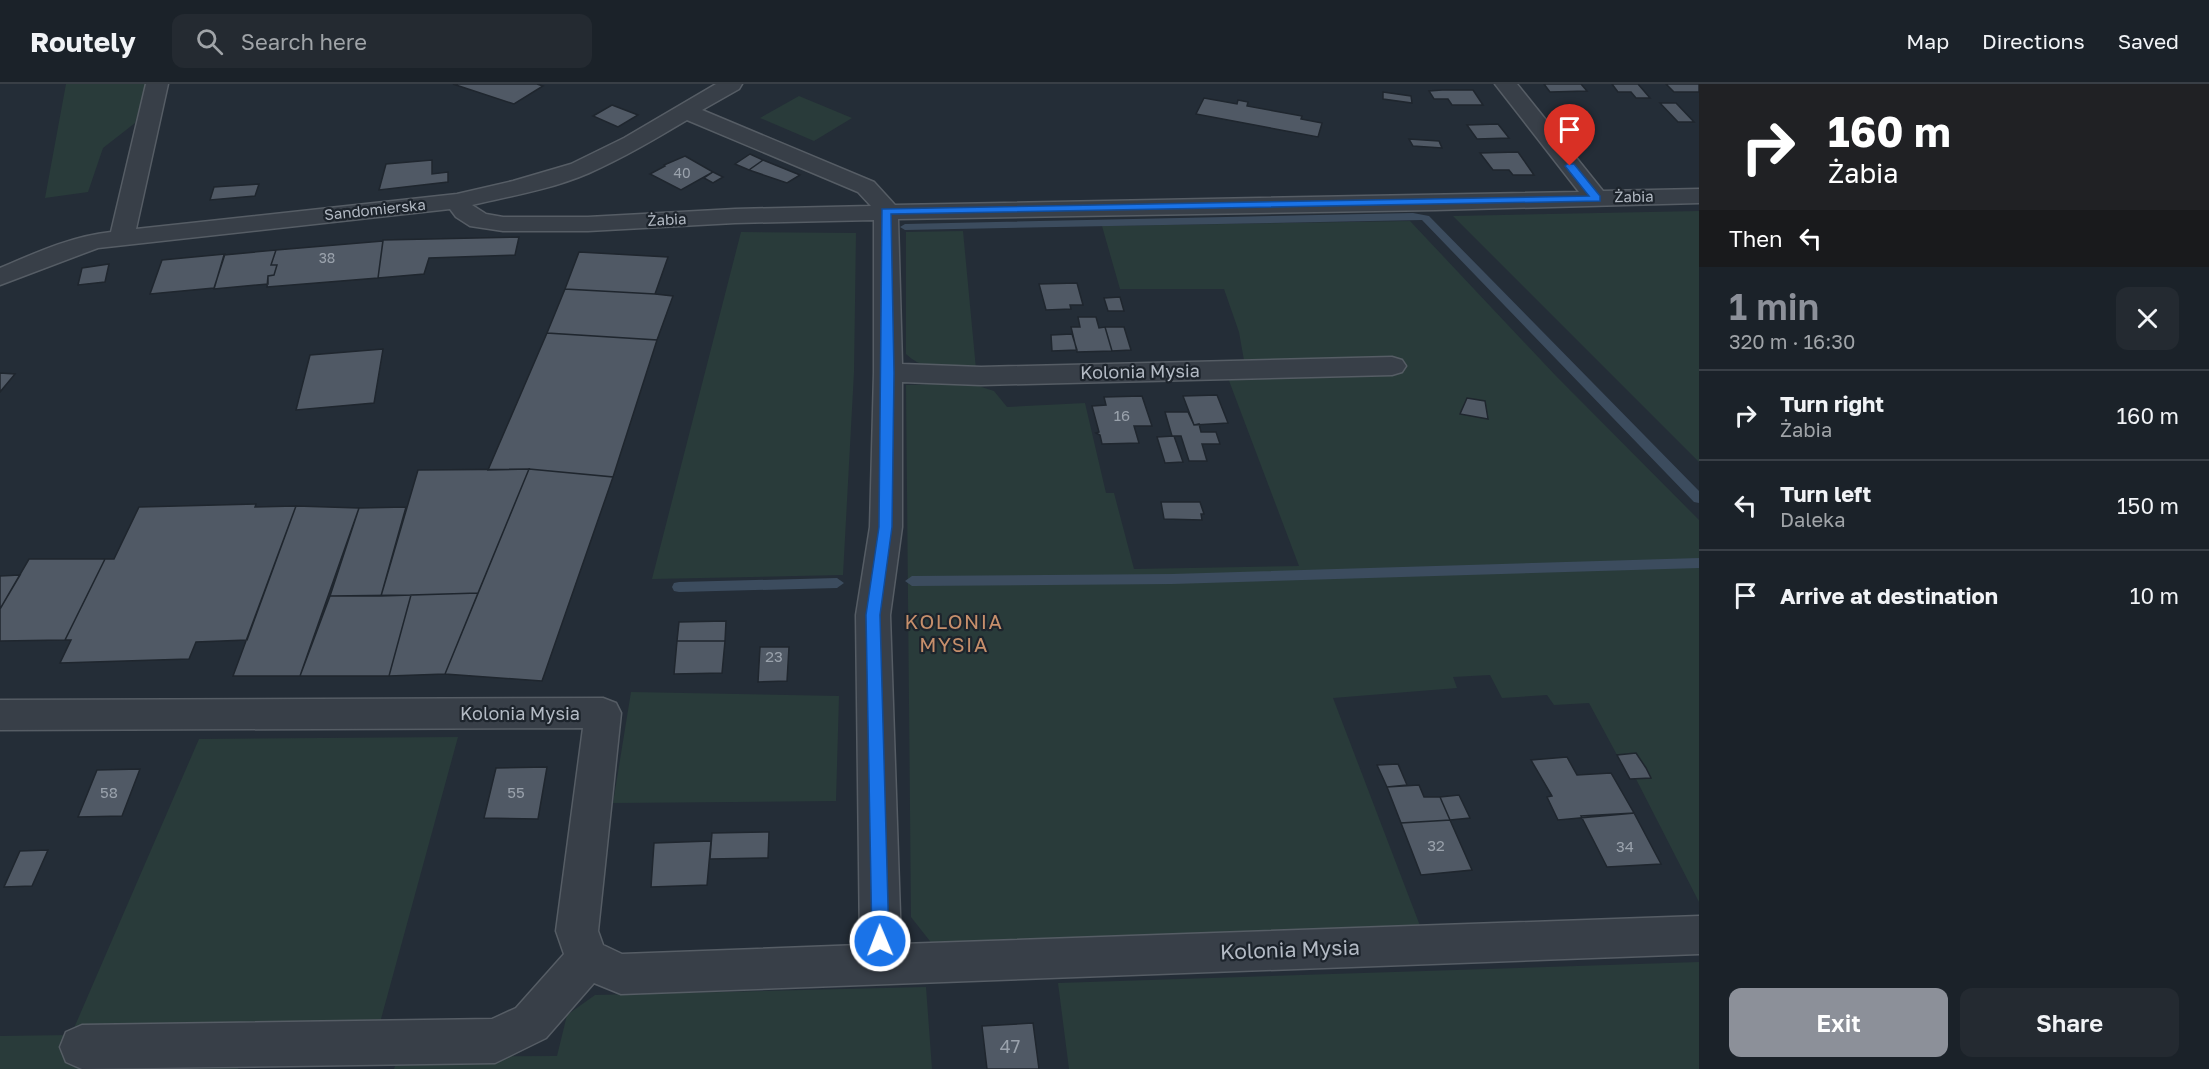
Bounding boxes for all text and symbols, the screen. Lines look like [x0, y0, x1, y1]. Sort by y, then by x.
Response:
search box [172, 14, 592, 68]
text: Routely [30, 25, 136, 58]
icon: search [193, 25, 226, 58]
text: Search here [241, 28, 367, 55]
text: Map [1906, 28, 1949, 54]
text: Directions [1982, 28, 2085, 54]
text: Saved [2118, 28, 2179, 54]
pin [1544, 104, 1595, 166]
text: 160 m [1828, 106, 1951, 156]
icon: right [1729, 108, 1807, 186]
icon: arrive [1553, 113, 1586, 146]
text: Żabia [1828, 157, 1899, 189]
house number: 40 [673, 164, 691, 181]
street label: Żabia [1614, 187, 1654, 205]
street label: Sandomierska [323, 195, 427, 223]
street label: Żabia [647, 209, 687, 229]
icon: left [1794, 222, 1827, 255]
text: Then [1729, 225, 1782, 252]
house number: 38 [319, 249, 335, 266]
text: 1 min [1729, 285, 1819, 328]
button: close [2116, 287, 2179, 350]
text: 320 m · 16:30 [1729, 329, 1855, 353]
street label: Kolonia Mysia [1080, 359, 1200, 383]
text: Turn right [1780, 390, 1884, 417]
icon: right [1729, 399, 1762, 432]
text: 160 m [2116, 402, 2179, 429]
house number: 16 [1114, 406, 1130, 424]
text: Żabia [1780, 417, 1832, 441]
text: Turn left [1780, 480, 1871, 507]
icon: left [1729, 489, 1762, 522]
text: 150 m [2117, 492, 2179, 519]
text: Daleka [1780, 507, 1846, 531]
icon: arrive [1729, 579, 1762, 612]
text: Arrive at destination [1780, 582, 1998, 609]
text: 10 m [2130, 582, 2179, 609]
district label: KOLONIA MYSIA [905, 609, 1003, 656]
house number: 23 [765, 647, 783, 665]
street label: Kolonia Mysia [460, 702, 580, 724]
house number: 58 [100, 783, 118, 801]
house number: 55 [507, 783, 525, 801]
house number: 32 [1427, 836, 1445, 854]
house number: 34 [1616, 837, 1634, 855]
position arrow [848, 909, 912, 973]
street label: Kolonia Mysia [1220, 934, 1360, 964]
button: Exit [1729, 988, 1948, 1057]
button: Share [1960, 988, 2179, 1057]
house number: 47 [1000, 1035, 1020, 1057]

